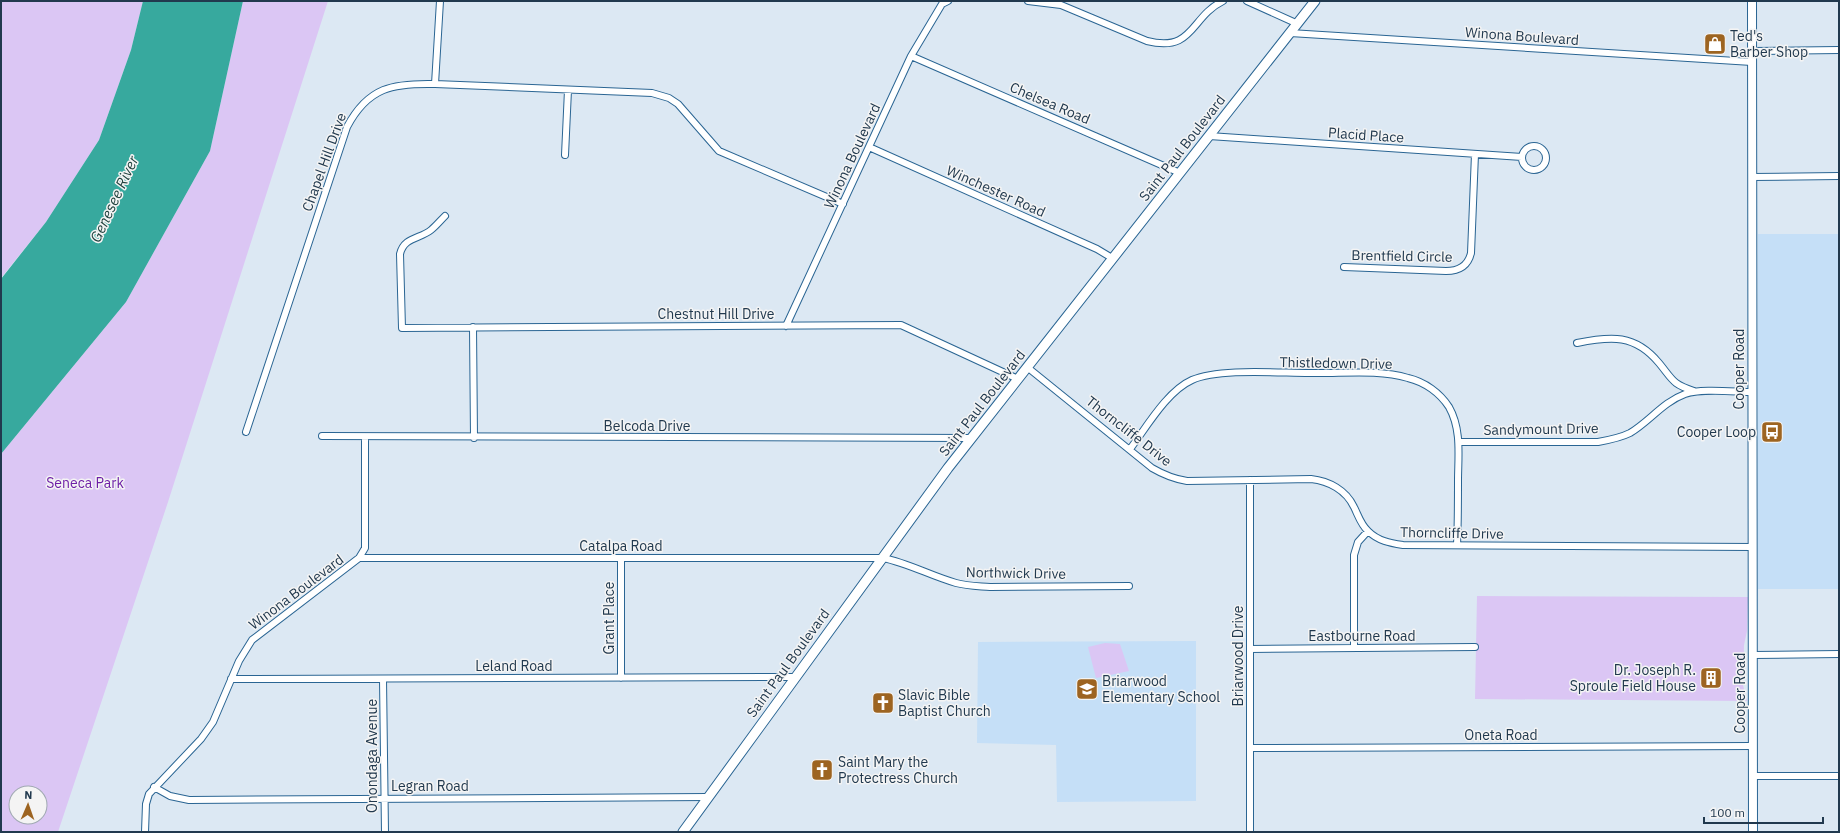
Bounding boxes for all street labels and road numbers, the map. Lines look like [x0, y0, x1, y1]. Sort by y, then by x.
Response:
street label: Winona Boulevard [1464, 23, 1580, 49]
street label: Chelsea Road [1007, 78, 1093, 128]
street label: Saint Paul Boulevard [1135, 91, 1229, 205]
street label: Winona Boulevard [820, 100, 884, 212]
street label: Chapel Hill Drive [298, 110, 350, 214]
street label: Placid Place [1327, 123, 1405, 147]
street label: Winchester Road [944, 161, 1048, 221]
street label: Brentfield Circle [1351, 246, 1453, 266]
street label: Chestnut Hill Drive [658, 305, 775, 323]
street label: Cooper Road [1730, 329, 1748, 409]
street label: Saint Paul Boulevard [935, 346, 1029, 460]
street label: Thistledown Drive [1279, 353, 1393, 373]
street label: Thorncliffe Drive [1083, 392, 1176, 470]
street label: Belcoda Drive [604, 417, 691, 435]
street label: Sandymount Drive [1483, 419, 1599, 439]
street label: Thorncliffe Drive [1400, 523, 1504, 543]
street label: Catalpa Road [579, 537, 663, 555]
street label: Winona Boulevard [245, 550, 347, 634]
street label: Northwick Drive [966, 563, 1067, 583]
street label: Grant Place [600, 581, 618, 654]
street label: Saint Paul Boulevard [743, 605, 833, 721]
street label: Briarwood Drive [1229, 605, 1247, 706]
street label: Eastbourne Road [1308, 627, 1416, 645]
street label: Cooper Road [1731, 653, 1749, 733]
street label: Leland Road [475, 657, 553, 675]
street label: Onondaga Avenue [363, 699, 381, 813]
street label: Oneta Road [1464, 726, 1538, 744]
street label: Legran Road [391, 777, 469, 795]

